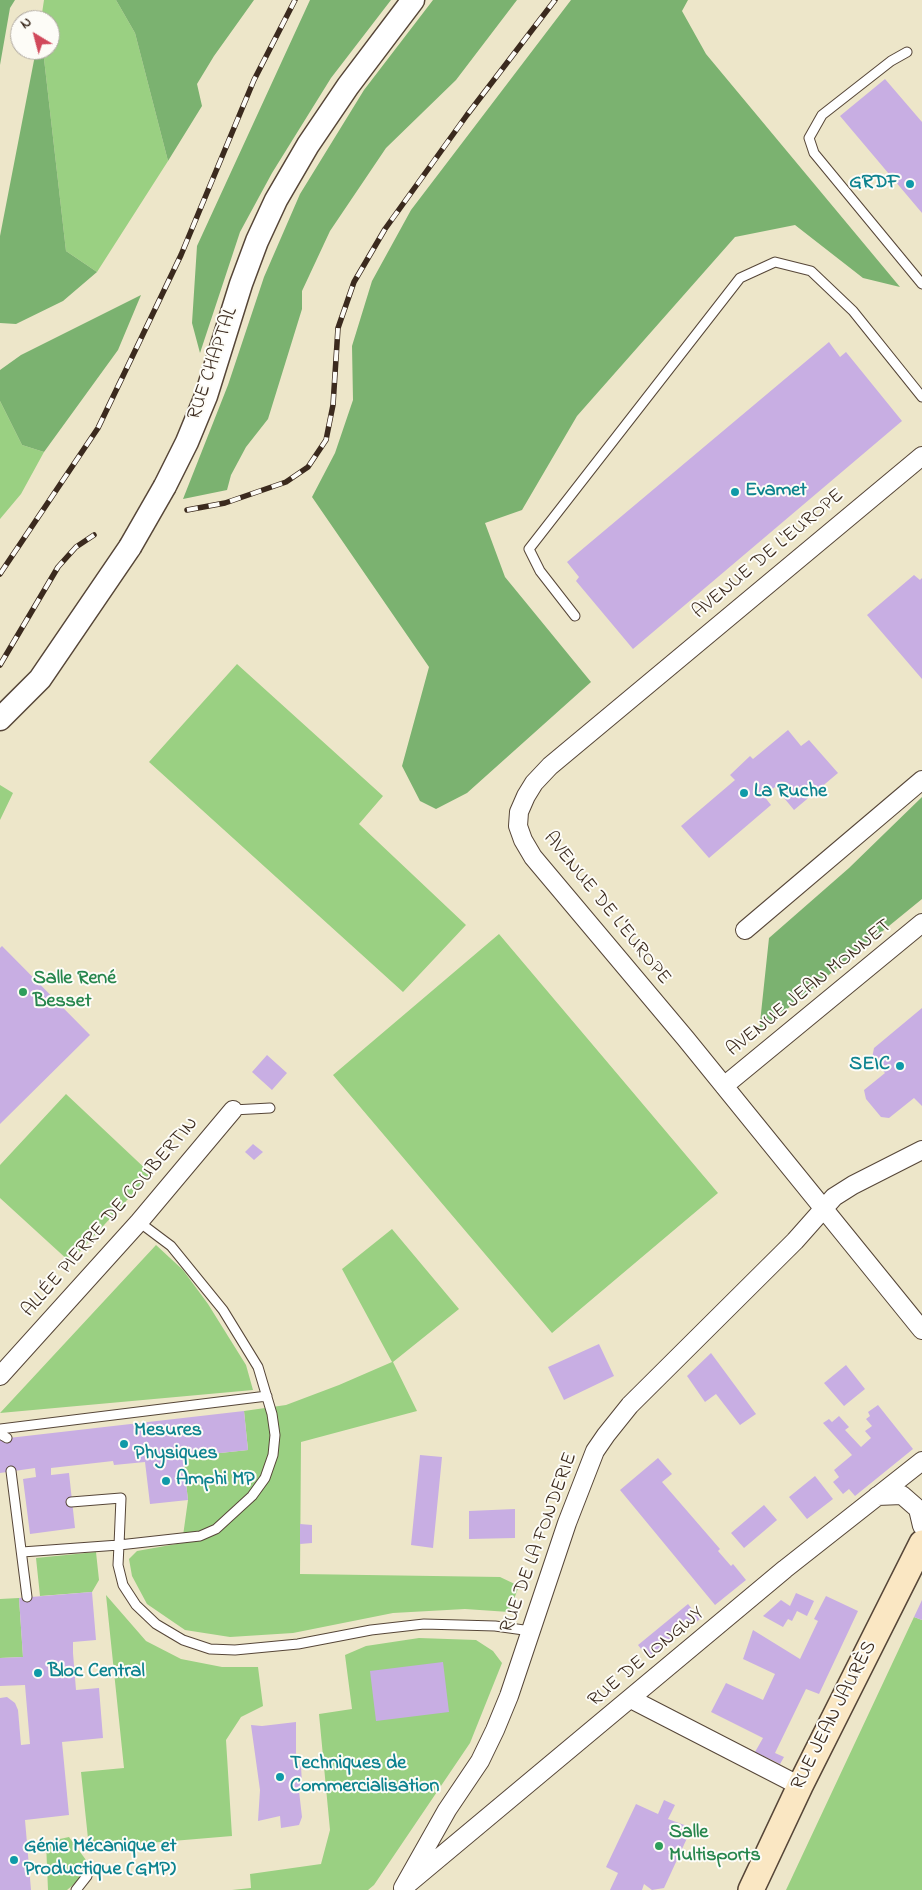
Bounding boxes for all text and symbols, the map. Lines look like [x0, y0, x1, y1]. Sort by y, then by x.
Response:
north arrow [10, 10, 60, 60]
text: N [16, 12, 36, 35]
place label: GRDF [849, 172, 900, 196]
marker: GRDF [904, 178, 916, 190]
street label: RUE CHAPTAL [184, 305, 244, 423]
place label: Evamet [745, 480, 807, 504]
street label: AVENUE DE L'EUROPE [688, 485, 850, 625]
marker: Evamet [729, 486, 741, 498]
place label: La Ruche [754, 781, 827, 805]
marker: La Ruche [738, 787, 750, 799]
street label: AVENUE DE L'EUROPE [537, 828, 675, 990]
street label: AVENUE JEAN MONNET [723, 915, 897, 1063]
place label: Salle René Besset [33, 968, 116, 1015]
marker: Salle René Besset [17, 986, 29, 998]
place label: SEIC [849, 1054, 890, 1078]
marker: SEIC [894, 1060, 906, 1072]
street label: ALLÉE PIERRE DE COUBERTIN [18, 1113, 204, 1323]
place label: Mesures Physiques [134, 1420, 218, 1467]
marker: Mesures Physiques [118, 1438, 130, 1450]
street label: RUE DE LA FONDERIE [496, 1450, 584, 1636]
place label: Amphi MP [176, 1469, 255, 1493]
marker: Amphi MP [160, 1475, 172, 1487]
street label: RUE DE LONGWY [584, 1603, 710, 1713]
street label: RUE JEAN JAURÈS [787, 1637, 883, 1795]
place label: Bloc Central [48, 1661, 145, 1685]
marker: Bloc Central [32, 1667, 44, 1679]
place label: Techniques de Commercialisation [290, 1753, 439, 1800]
marker: Techniques de Commercialisation [274, 1771, 286, 1783]
place label: Salle Multisports [669, 1822, 761, 1869]
place label: Génie Mécanique et Productique (GMP) [24, 1836, 176, 1883]
marker: Salle Multisports [653, 1840, 665, 1852]
marker: Génie Mécanique et Productique (GMP) [8, 1854, 20, 1866]

